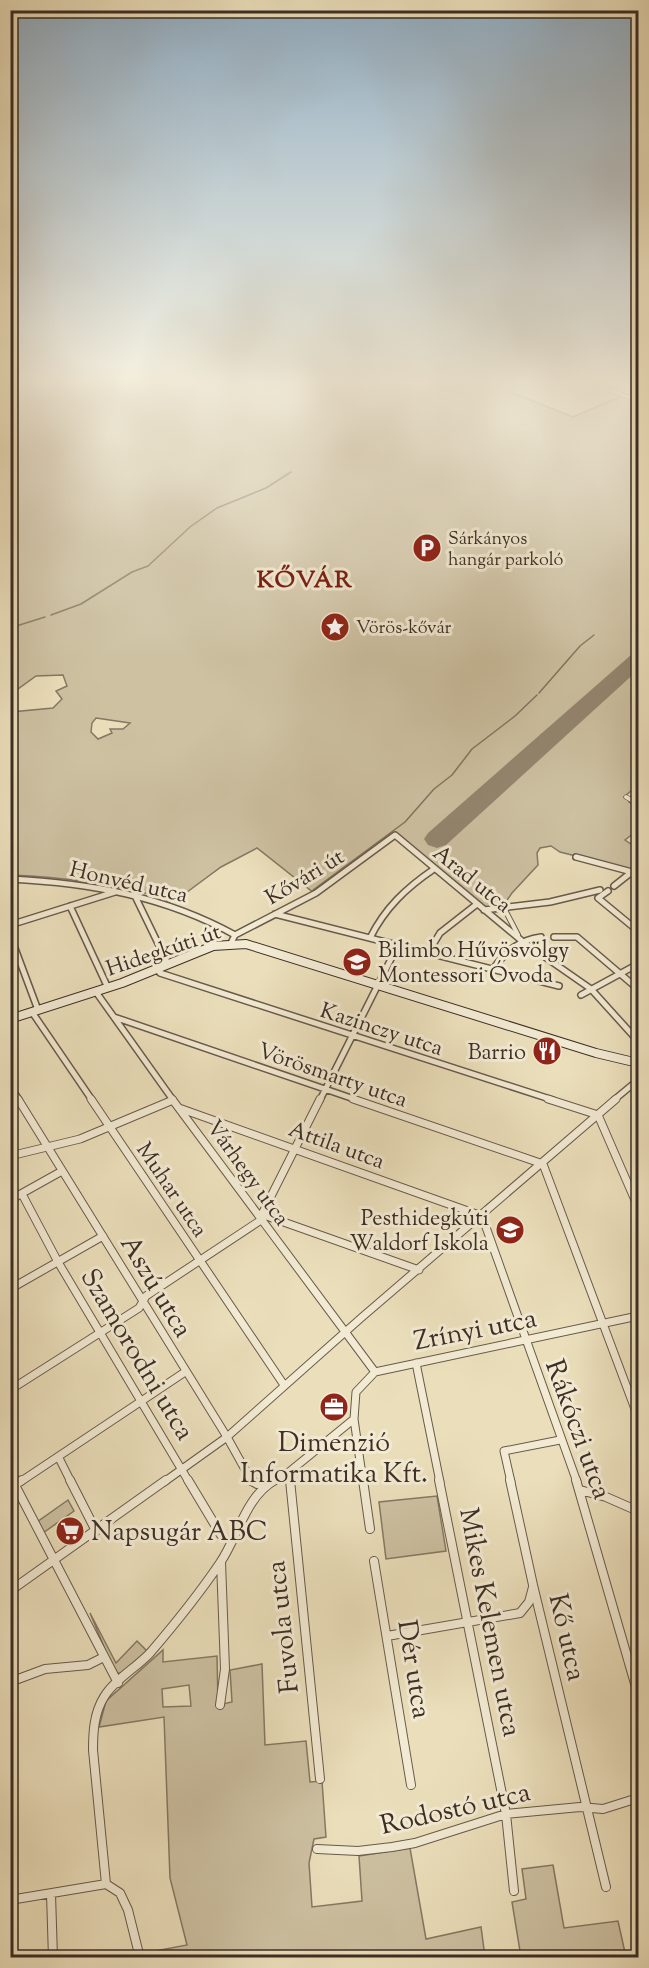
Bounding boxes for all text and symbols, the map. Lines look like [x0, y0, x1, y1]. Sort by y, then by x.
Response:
place label: Sárkányos hangár parkoló [448, 527, 563, 574]
parking icon: Sárkányos hangár parkoló [411, 532, 443, 564]
district label: KŐVÁR [257, 564, 353, 598]
place icon: Vörös-kővár [319, 611, 351, 643]
place label: Vörös-kővár [356, 616, 452, 642]
street label: Arad utca [425, 839, 517, 922]
street label: Kővári út [260, 842, 352, 915]
street label: Honvéd utca [66, 855, 191, 913]
street label: Hidegkúti út [102, 917, 226, 986]
place label: Bilimbo Hűvösvölgy Montessori Óvoda [378, 936, 569, 993]
school or university icon: Bilimbo Hűvösvölgy Montessori Óvoda [341, 946, 373, 978]
street label: Kazinczy utca [315, 996, 447, 1066]
restaurant icon: Barrio [531, 1035, 563, 1067]
street label: Vörösmarty utca [253, 1036, 411, 1117]
place label: Barrio [468, 1038, 526, 1070]
street label: Várhegy utca [197, 1114, 296, 1233]
street label: Attila utca [283, 1115, 389, 1179]
street label: Muhar utca [127, 1137, 214, 1245]
place label: Pesthidegkúti Waldorf Iskola [349, 1204, 489, 1261]
school or university icon: Pesthidegkúti Waldorf Iskola [494, 1214, 526, 1246]
street label: Aszú utca [109, 1229, 201, 1346]
street label: Szamorodni utca [69, 1262, 203, 1449]
street label: Zrínyi utca [411, 1300, 540, 1362]
street label: Rákóczi utca [533, 1355, 620, 1505]
office icon: Dimenzió Informatika Kft. [318, 1391, 350, 1423]
place label: Dimenzió Informatika Kft. [240, 1425, 428, 1495]
street label: Mikes Kelemen utca [447, 1505, 530, 1740]
place label: Napsugár ABC [91, 1514, 268, 1553]
supermarket icon: Napsugár ABC [54, 1515, 86, 1547]
street label: Fuvola utca [258, 1558, 311, 1695]
street label: Kő utca [537, 1590, 594, 1685]
street label: Dér utca [386, 1617, 440, 1721]
street label: Rodostó utca [377, 1774, 534, 1847]

